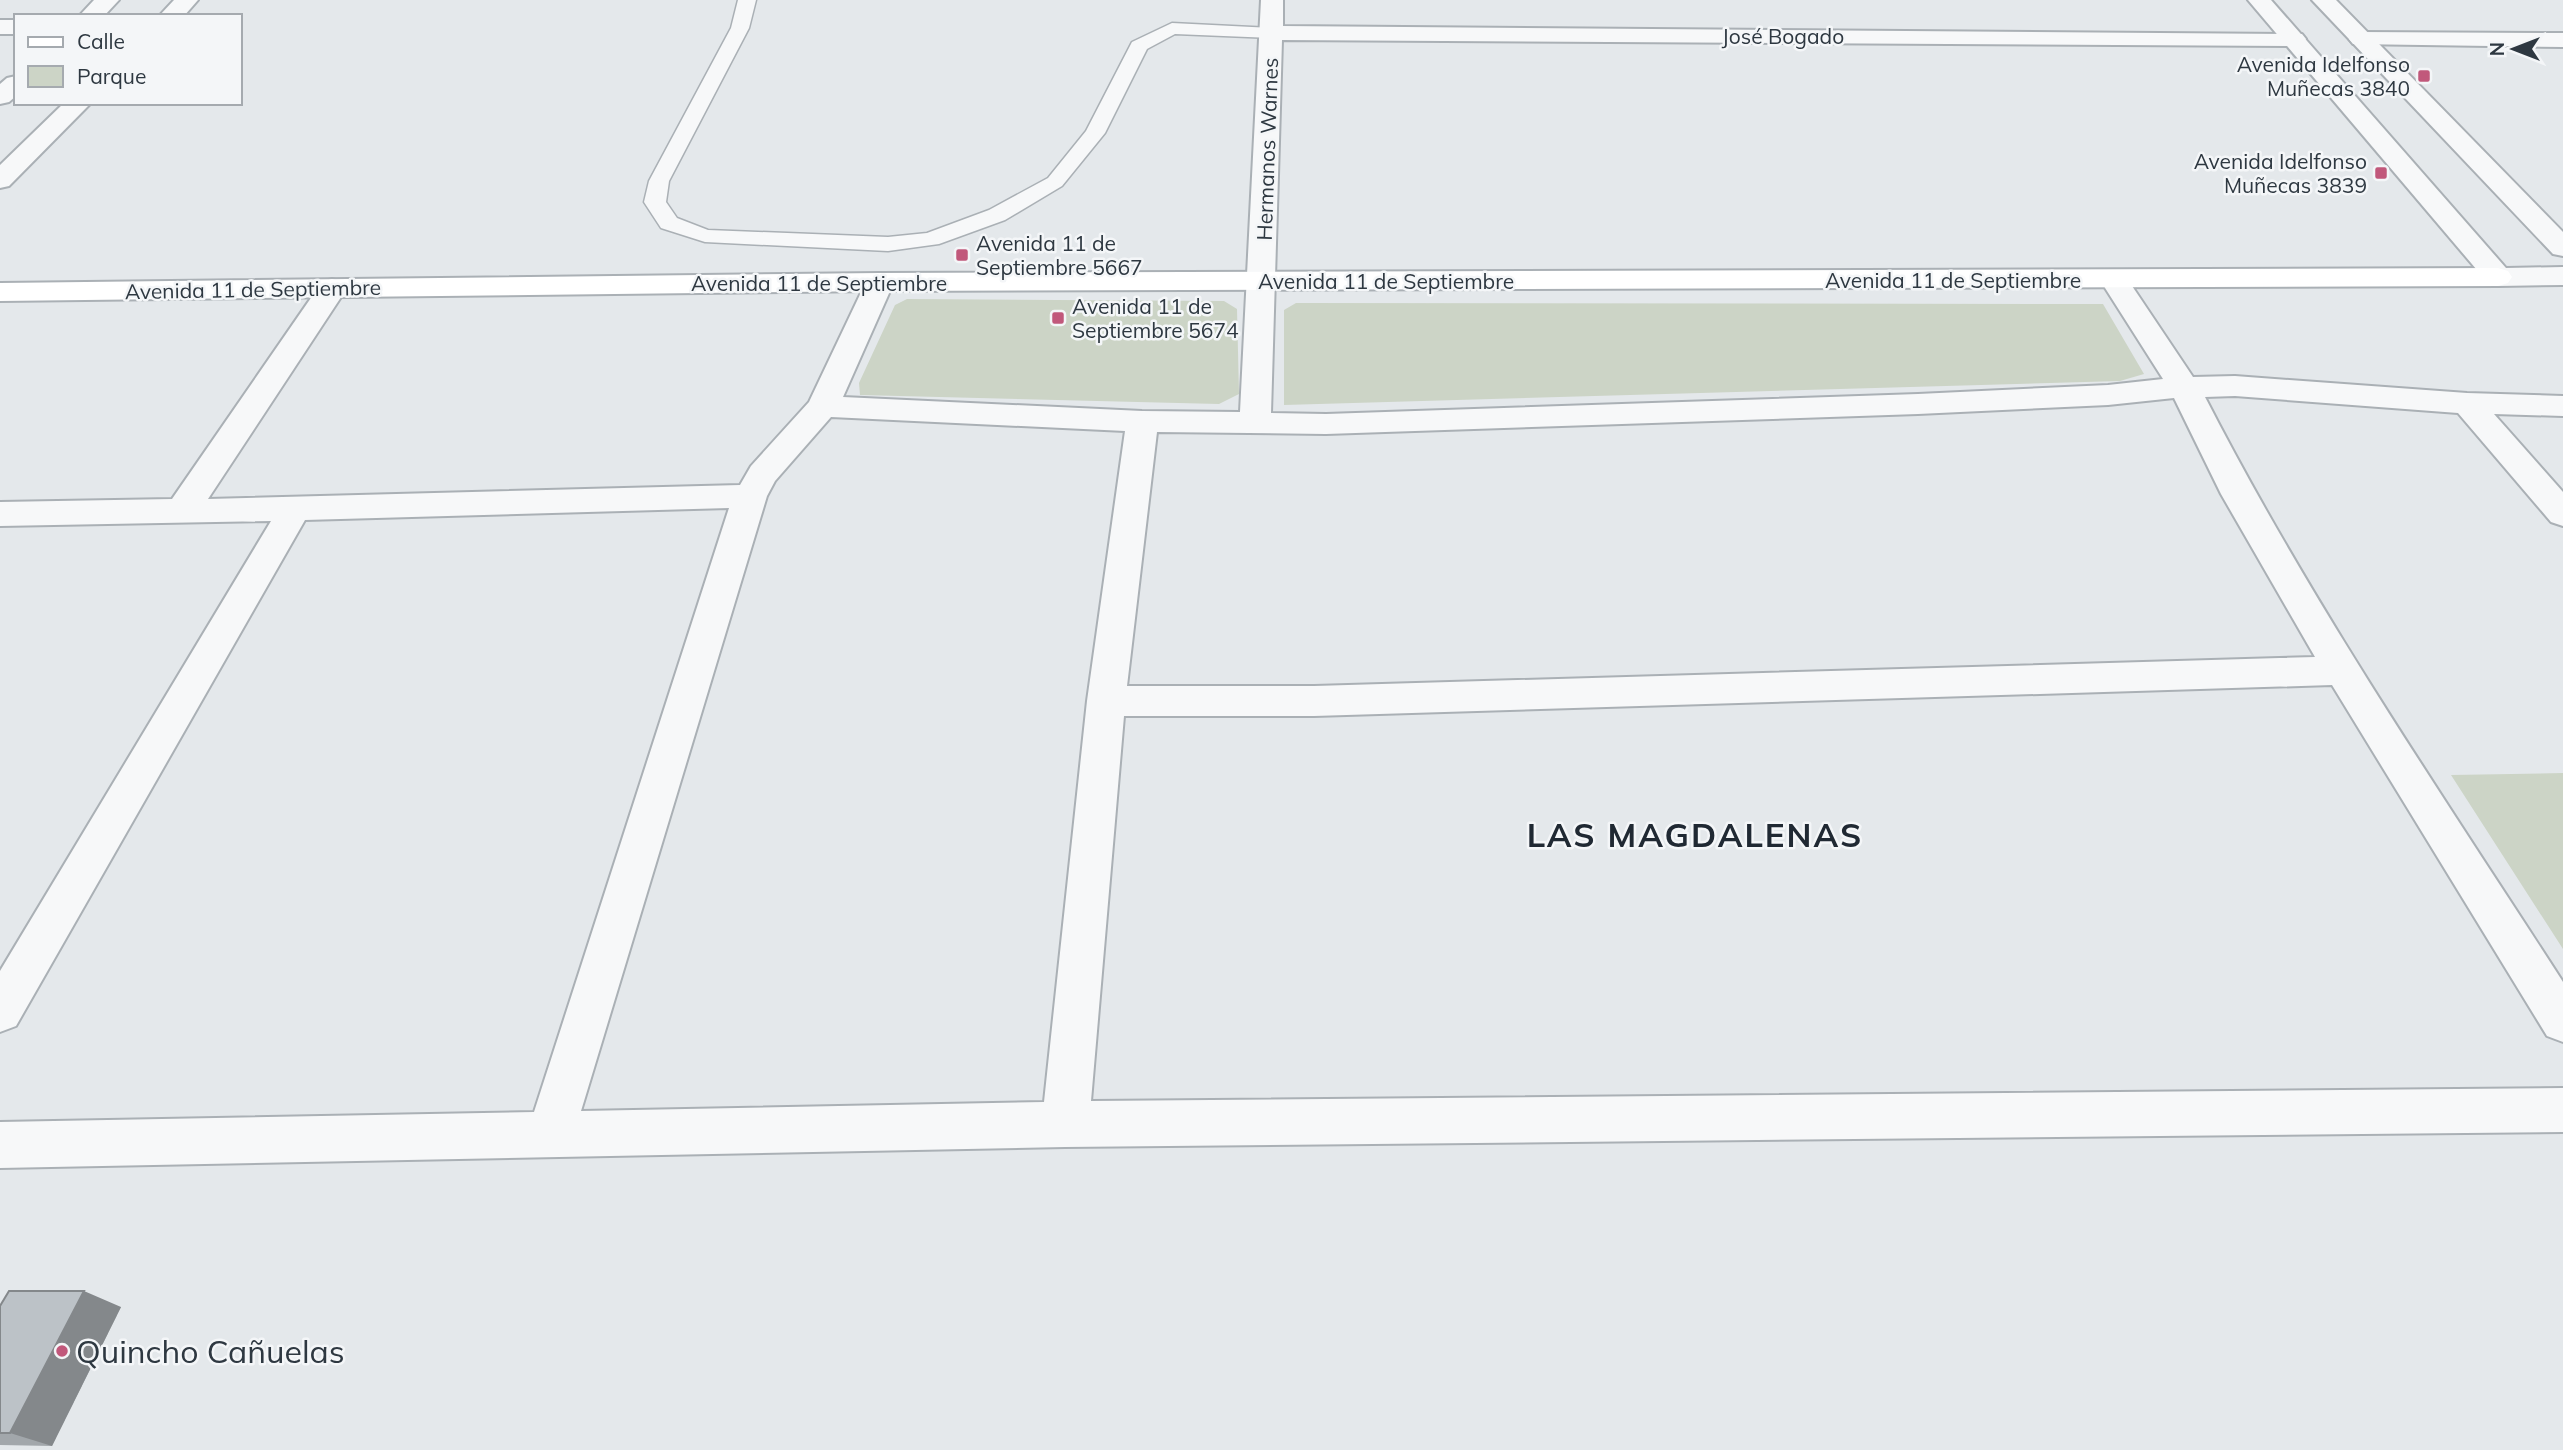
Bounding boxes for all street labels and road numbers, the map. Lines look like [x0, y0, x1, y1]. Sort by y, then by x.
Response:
street label: José Bogado [1722, 23, 1844, 49]
street label: Hermanos Warnes [1251, 57, 1283, 241]
street label: Avenida 11 de Septiembre [1825, 267, 2081, 293]
street label: Avenida 11 de Septiembre [1258, 268, 1514, 294]
street label: Avenida 11 de Septiembre [691, 270, 947, 296]
street label: Avenida 11 de Septiembre [125, 274, 381, 304]

